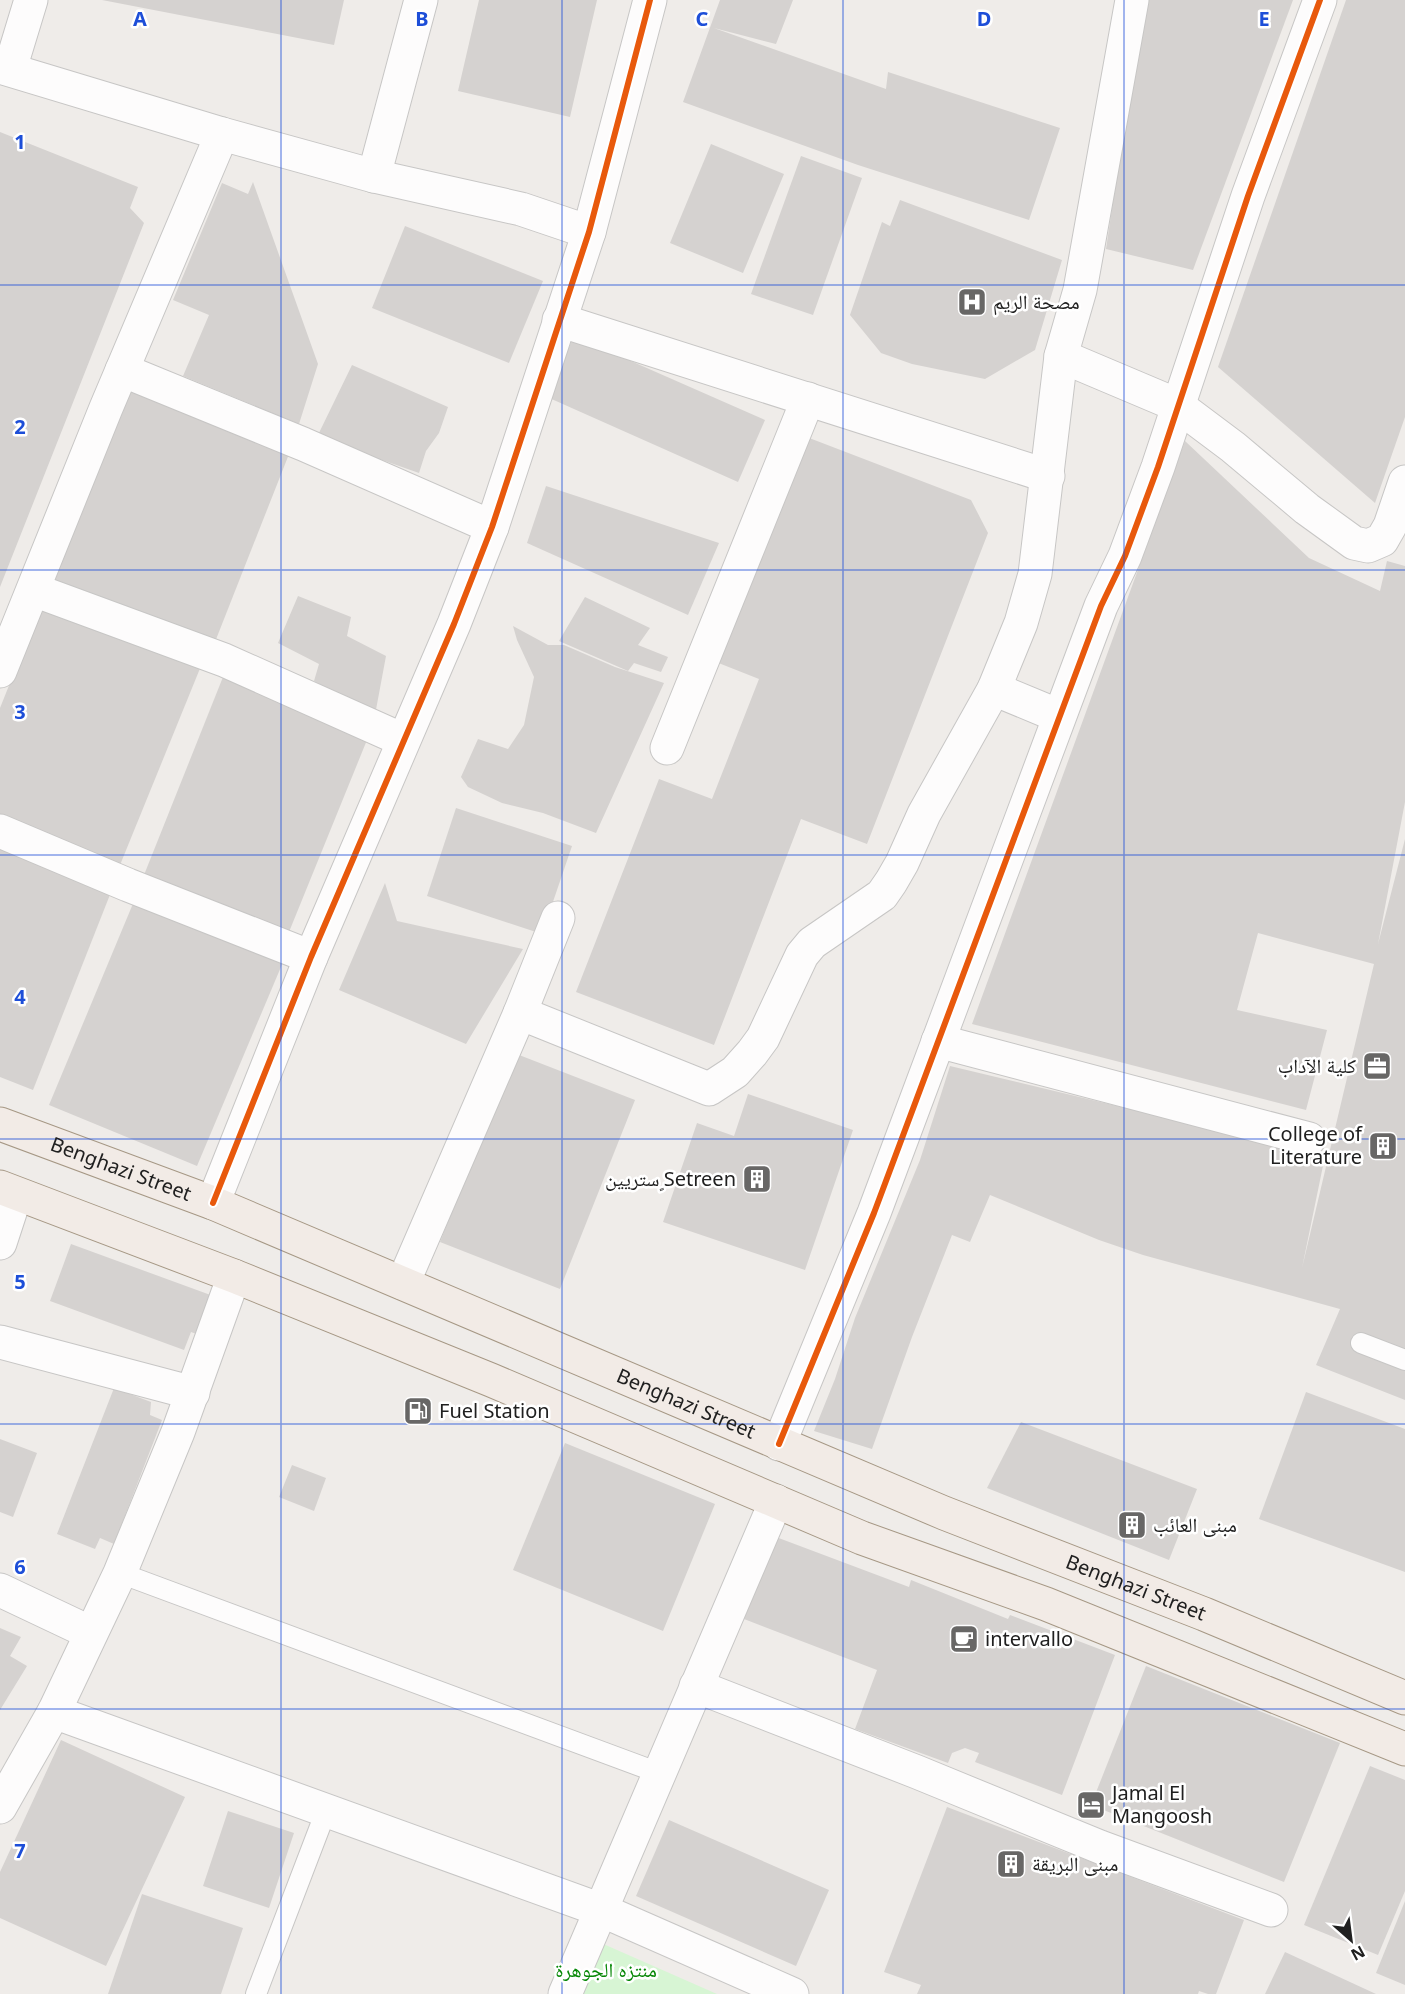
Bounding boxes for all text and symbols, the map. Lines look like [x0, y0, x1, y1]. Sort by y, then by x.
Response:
text: A [133, 5, 147, 32]
text: B [415, 5, 429, 32]
text: C [696, 5, 709, 32]
text: D [977, 5, 991, 32]
text: E [1258, 5, 1270, 32]
text: 1 [14, 128, 26, 155]
hospital icon: مصحة الريم [956, 286, 988, 318]
place label: مصحة الريم [993, 288, 1080, 316]
text: 2 [14, 413, 26, 440]
text: 3 [14, 698, 26, 725]
text: 4 [14, 983, 26, 1010]
office icon: كلية الآداب [1361, 1050, 1393, 1082]
place label: كلية الآداب [1278, 1052, 1356, 1079]
place label: College of Literature [1268, 1120, 1363, 1170]
street label: Benghazi Street [47, 1130, 195, 1207]
building icon: College of Literature [1367, 1130, 1399, 1162]
building icon: ستريين ٍSetreen [741, 1163, 773, 1195]
place label: ستريين ٍSetreen [605, 1165, 736, 1192]
text: 5 [14, 1268, 26, 1295]
street label: Benghazi Street [613, 1362, 760, 1445]
fuel station icon: Fuel Station [402, 1395, 434, 1427]
place label: Fuel Station [439, 1397, 550, 1424]
building icon: مبنى العائب [1116, 1509, 1148, 1541]
place label: مبنى العائب [1153, 1511, 1237, 1538]
street label: Benghazi Street [1062, 1548, 1210, 1626]
text: 6 [14, 1553, 26, 1580]
cafe icon: intervallo [948, 1623, 980, 1655]
place label: intervallo [985, 1625, 1073, 1652]
place label: Jamal El Mangoosh [1110, 1779, 1212, 1829]
hotel icon: Jamal El Mangoosh [1075, 1789, 1107, 1821]
text: 7 [14, 1837, 26, 1864]
building icon: مبنى البريقة [995, 1848, 1027, 1880]
place label: مبنى البريقة [1032, 1850, 1118, 1877]
north arrow [1321, 1910, 1381, 1970]
text: N [1347, 1940, 1369, 1966]
park label: منتزه الجوهرة [555, 1956, 657, 1983]

